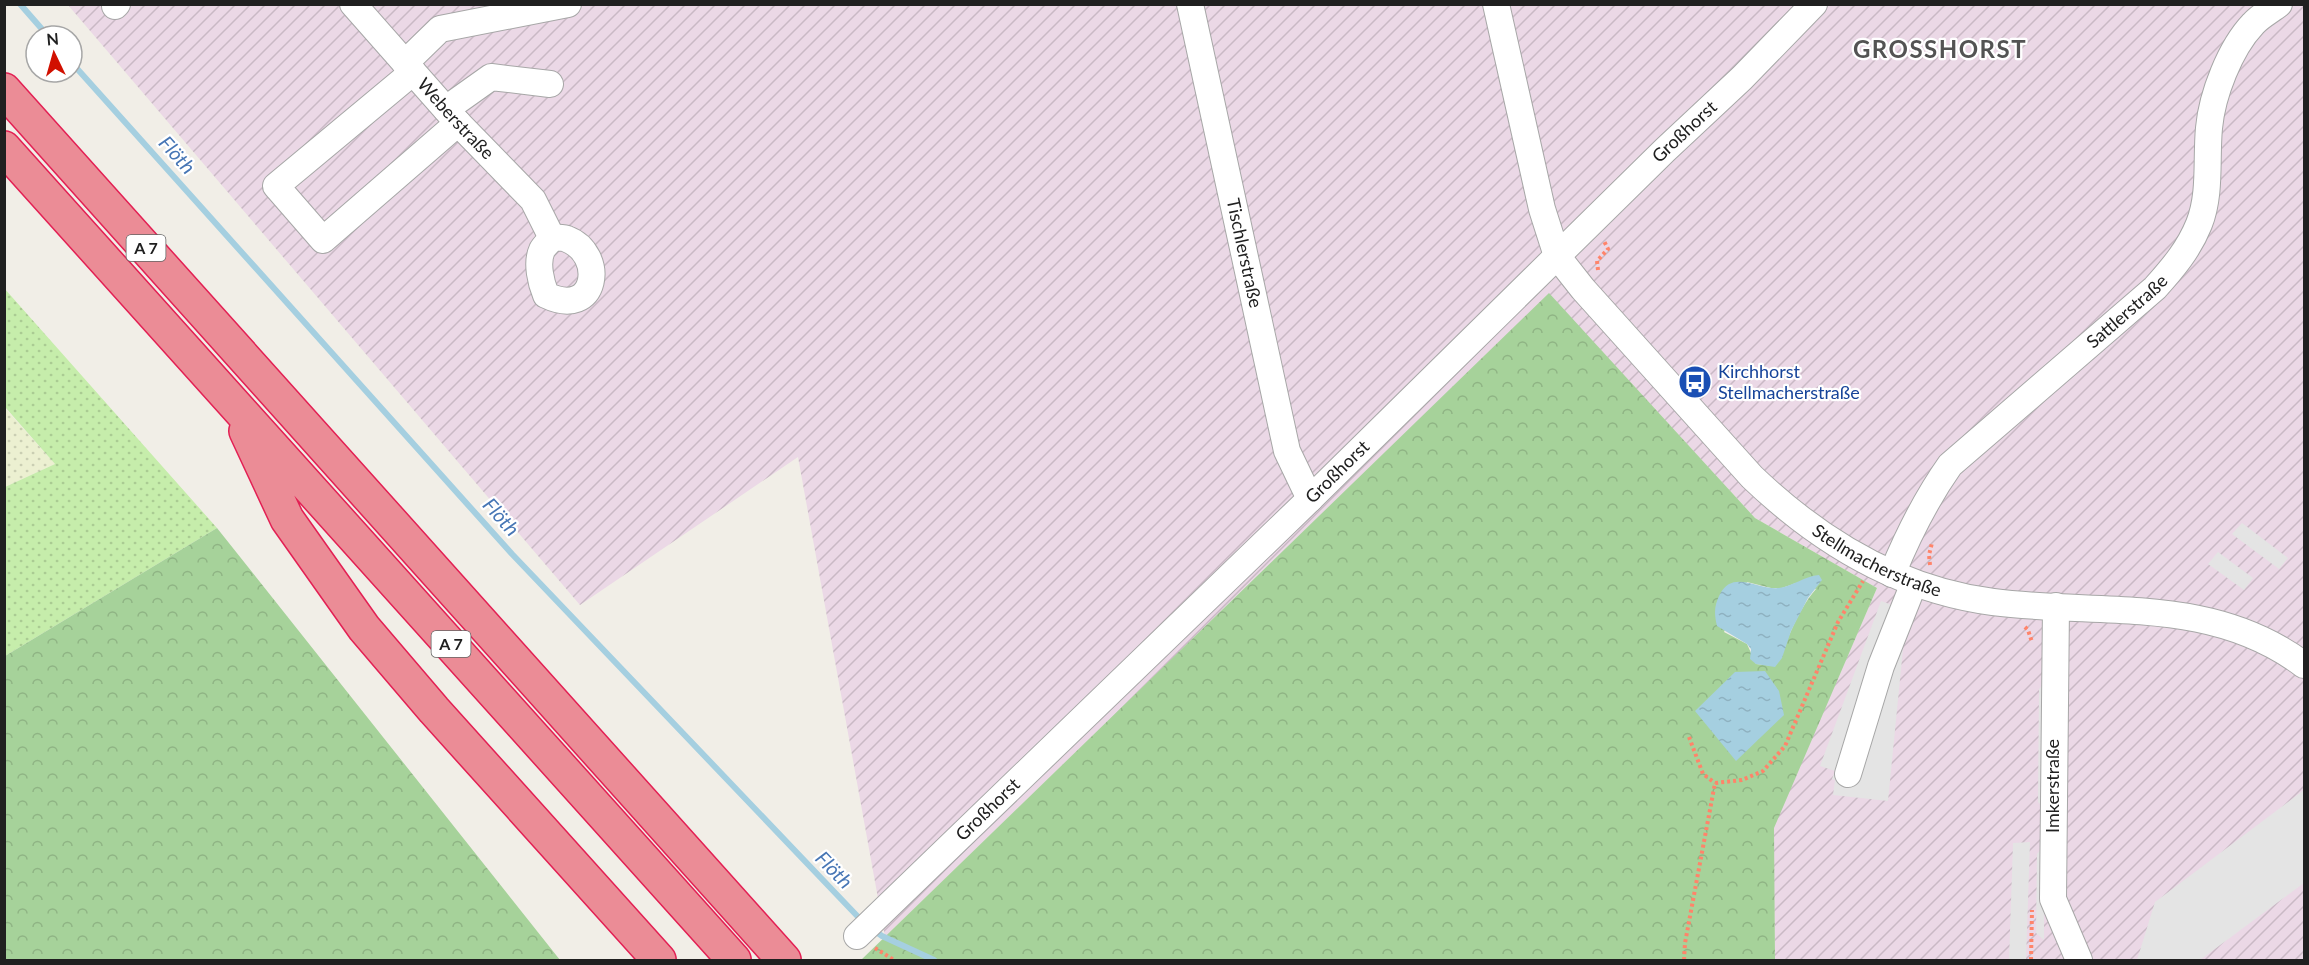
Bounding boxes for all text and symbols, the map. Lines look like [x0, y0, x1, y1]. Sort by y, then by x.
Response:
north arrow [24, 24, 84, 84]
text: N [46, 29, 60, 49]
district label: GROSSHORST [1853, 34, 2027, 63]
street label: Weberstraße [413, 73, 499, 163]
street label: Großhorst [1647, 95, 1721, 167]
water label: Flöth [155, 130, 201, 178]
street label: Tischlerstraße [1223, 196, 1268, 310]
road number: A 7 [126, 235, 166, 261]
street label: Sattlerstraße [2081, 270, 2172, 352]
place label: Kirchhorst Stellmacherstraße [1718, 360, 1860, 403]
bus stop icon: Kirchhorst Stellmacherstraße [1677, 364, 1713, 400]
street label: Großhorst [1300, 435, 1374, 507]
water label: Flöth [479, 492, 525, 540]
street label: Stellmacherstraße [1808, 519, 1944, 601]
road number: A 7 [432, 631, 470, 657]
street label: Imkerstraße [2041, 739, 2063, 833]
street label: Großhorst [951, 773, 1024, 845]
water label: Flöth [811, 846, 858, 893]

